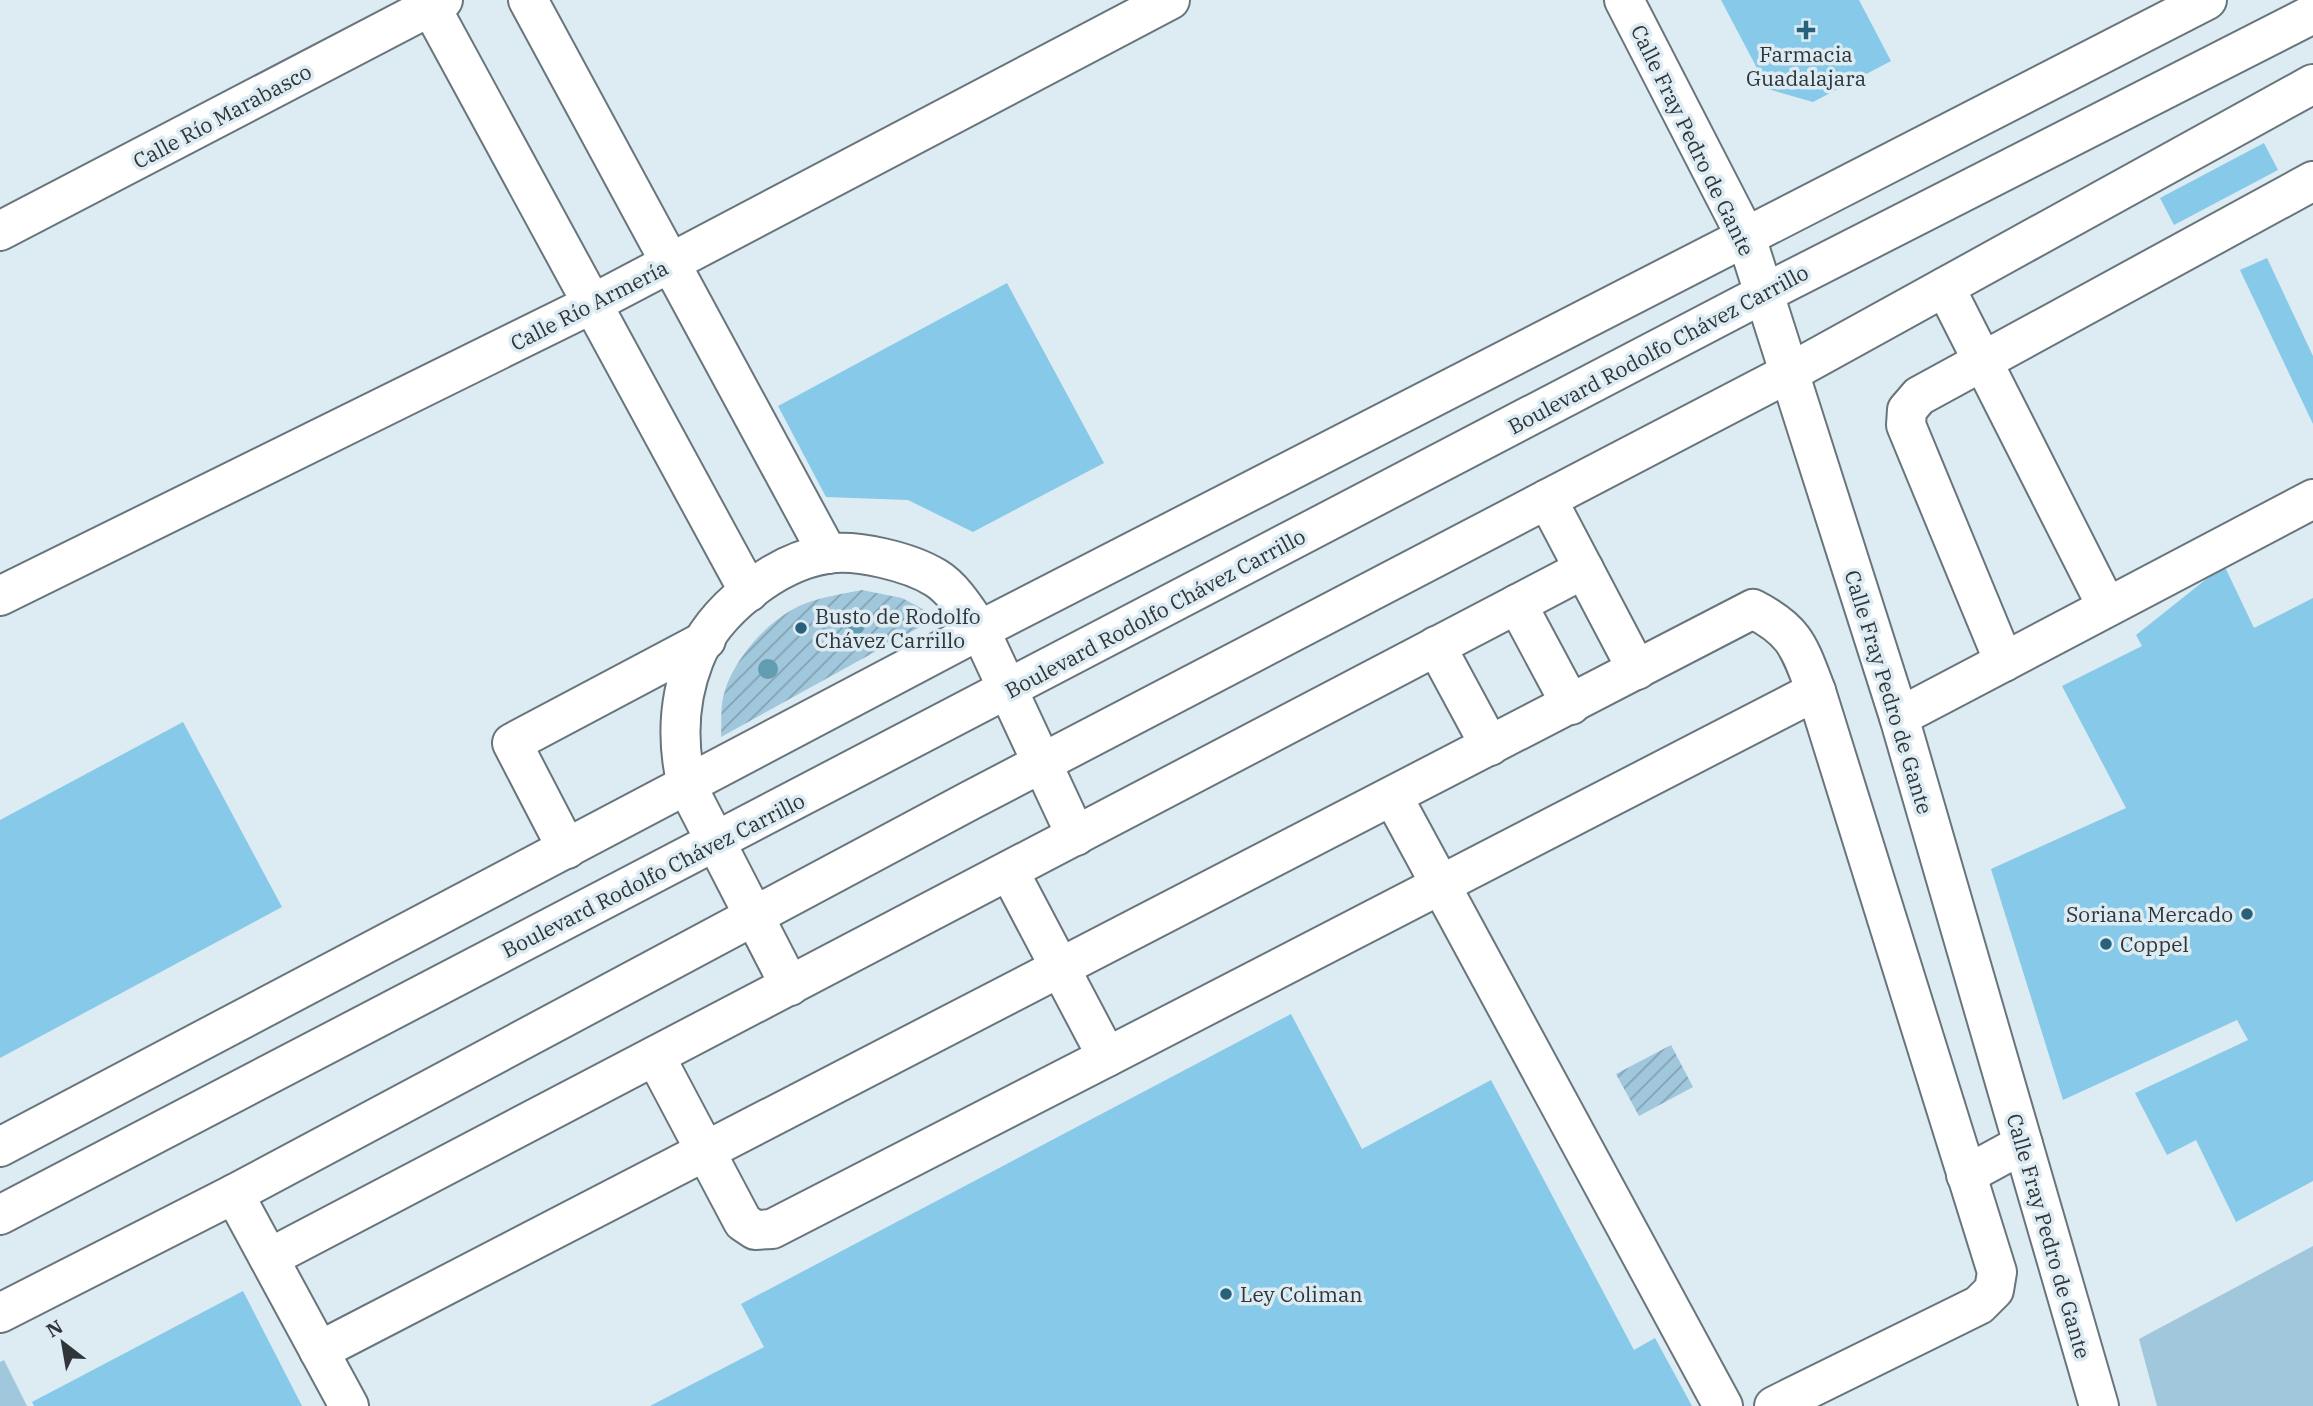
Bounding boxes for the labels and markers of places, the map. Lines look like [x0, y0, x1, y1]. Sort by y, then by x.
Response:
marker: Farmacia Guadalajara [1798, 22, 1814, 38]
place label: Farmacia Guadalajara [1746, 40, 1866, 92]
place label: Busto de Rodolfo Chávez Carrillo [815, 602, 981, 654]
marker: Busto de Rodolfo Chávez Carrillo [793, 620, 809, 636]
place label: Soriana Mercado [2066, 900, 2233, 928]
marker: Soriana Mercado [2239, 906, 2255, 922]
place label: Coppel [2120, 930, 2189, 958]
marker: Coppel [2098, 936, 2114, 952]
place label: Ley Coliman [1240, 1280, 1363, 1308]
marker: Ley Coliman [1218, 1286, 1234, 1302]

